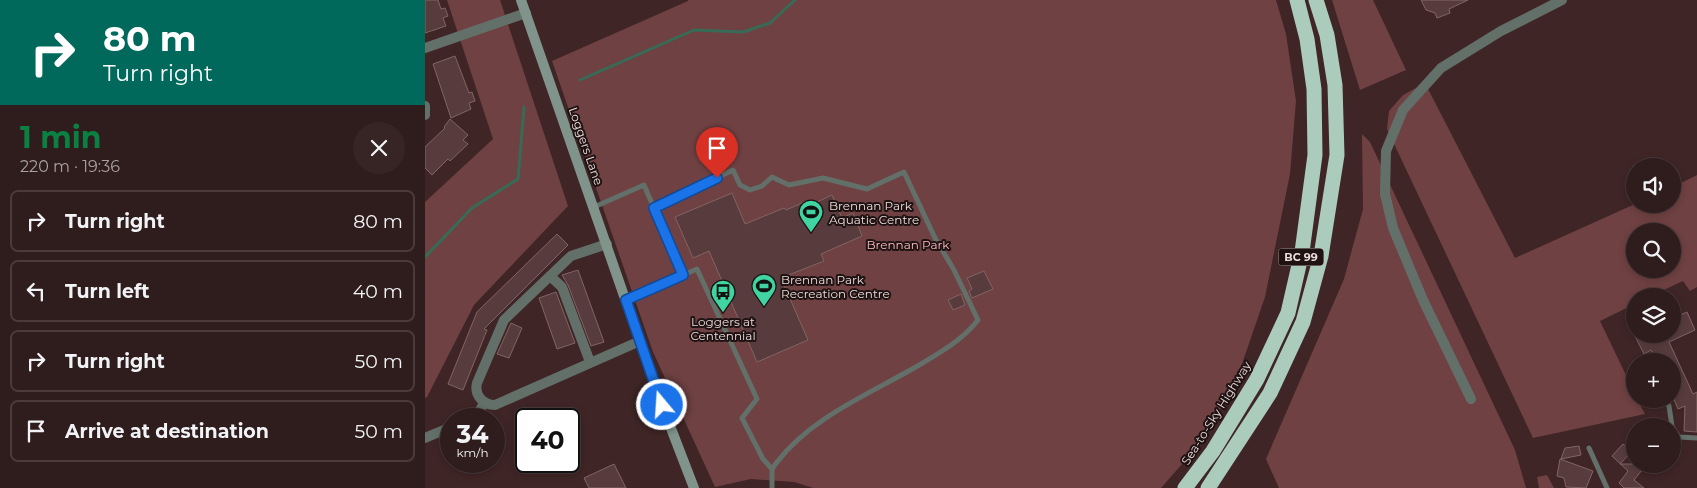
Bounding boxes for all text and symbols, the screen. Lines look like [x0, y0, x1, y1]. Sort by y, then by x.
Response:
text: 80 m [103, 17, 197, 60]
icon: right [20, 20, 85, 85]
text: Turn right [103, 60, 213, 87]
street label: Loggers Lane [566, 105, 606, 187]
text: 1 min [20, 119, 101, 156]
button: close [353, 122, 405, 174]
pin [696, 127, 738, 178]
icon: arrive [703, 134, 731, 162]
text: 220 m · 19:36 [20, 157, 120, 176]
map controls [1626, 158, 1681, 473]
button: sound [1626, 158, 1681, 213]
place label: Brennan Park Aquatic Centre [829, 198, 919, 227]
sports icon: Brennan Park Aquatic Centre [798, 199, 824, 233]
icon: right [22, 207, 50, 235]
text: Turn right [65, 210, 165, 233]
text: 80 m [353, 210, 403, 233]
button: search [1626, 223, 1681, 278]
park label: Brennan Park [867, 237, 950, 252]
road number: BC 99 [1279, 248, 1323, 266]
place label: Brennan Park Recreation Centre [781, 272, 890, 301]
sports icon: Brennan Park Recreation Centre [751, 273, 777, 307]
icon: left [22, 277, 50, 305]
bus stop icon: Loggers at Centennial [710, 279, 736, 313]
text: Turn left [65, 280, 150, 303]
text: 40 m [353, 280, 403, 303]
button: layers [1626, 288, 1681, 343]
place label: Loggers at Centennial [690, 314, 756, 343]
icon: right [22, 347, 50, 375]
text: Turn right [65, 350, 165, 373]
text: 50 m [355, 350, 403, 373]
button: + [1626, 353, 1681, 408]
street label: Sea-to-Sky Highway [1178, 358, 1254, 468]
position arrow [635, 378, 687, 430]
speed limit sign: 40 [515, 408, 580, 473]
icon: arrive [22, 417, 50, 445]
button: − [1626, 418, 1681, 473]
text: 34 [456, 419, 489, 449]
text: Arrive at destination [65, 420, 269, 443]
text: 50 m [355, 420, 403, 443]
text: km/h [456, 445, 489, 460]

